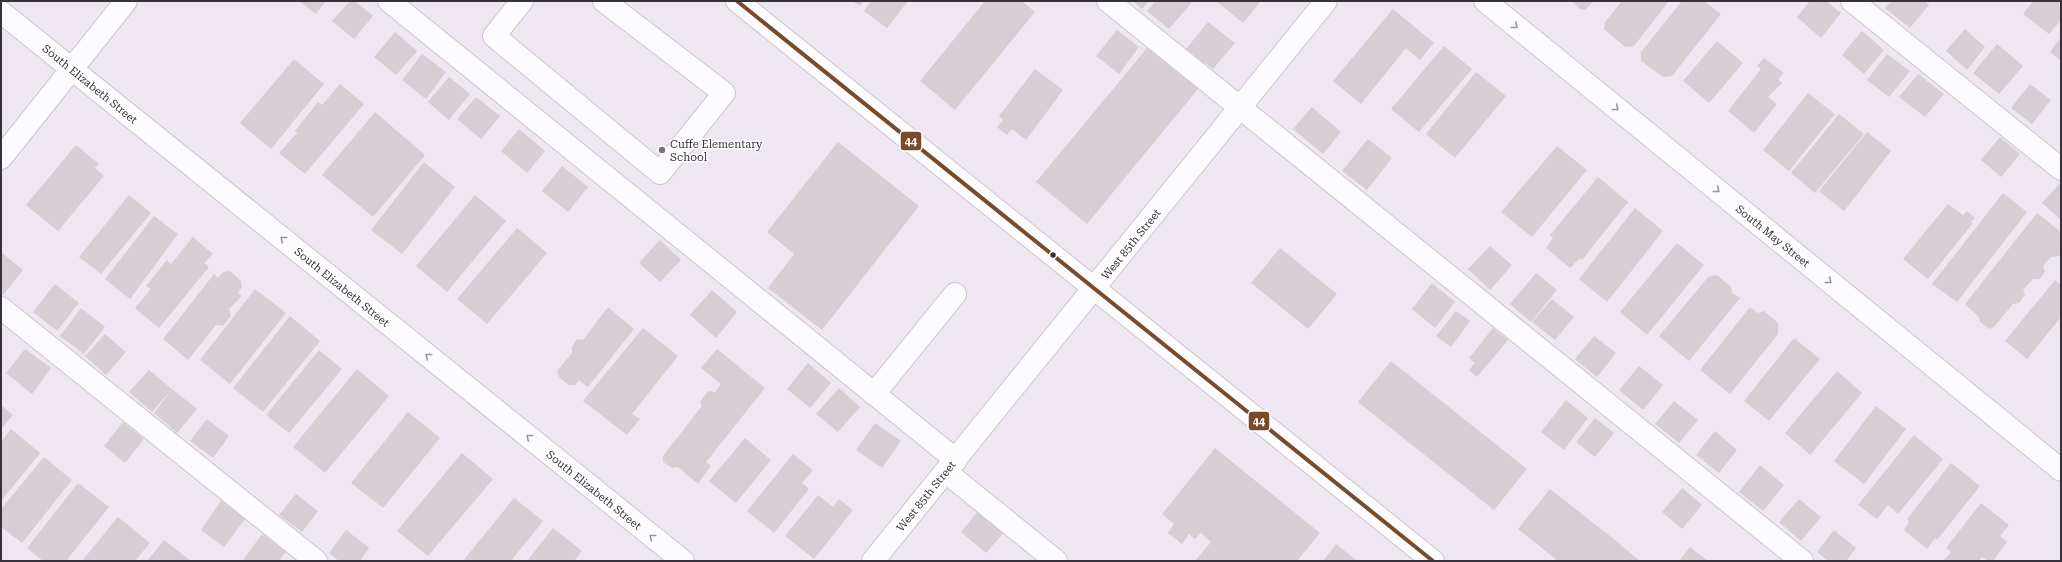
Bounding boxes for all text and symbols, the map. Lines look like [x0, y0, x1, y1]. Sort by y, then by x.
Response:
one-way arrow [1511, 21, 1518, 28]
street label: South Elizabeth Street [40, 42, 140, 127]
one-way arrow [1612, 103, 1619, 110]
line badge: 44 [900, 131, 922, 151]
text: 44 [905, 135, 918, 148]
place label: Cuffe Elementary School [670, 138, 763, 164]
marker: Cuffe Elementary School [657, 145, 667, 155]
one-way arrow [1712, 185, 1719, 192]
street label: South May Street [1733, 203, 1812, 270]
street label: West 85th Street [1099, 207, 1164, 282]
one-way arrow [281, 237, 288, 244]
street label: South Elizabeth Street [292, 245, 392, 330]
unlabelled marker [1048, 250, 1058, 260]
one-way arrow [1824, 276, 1831, 283]
one-way arrow [426, 354, 433, 361]
line badge: 44 [1248, 411, 1270, 431]
text: 44 [1253, 415, 1266, 428]
one-way arrow [527, 435, 534, 442]
street label: South Elizabeth Street [544, 448, 644, 533]
street label: West 85th Street [894, 459, 959, 534]
one-way arrow [650, 534, 657, 541]

